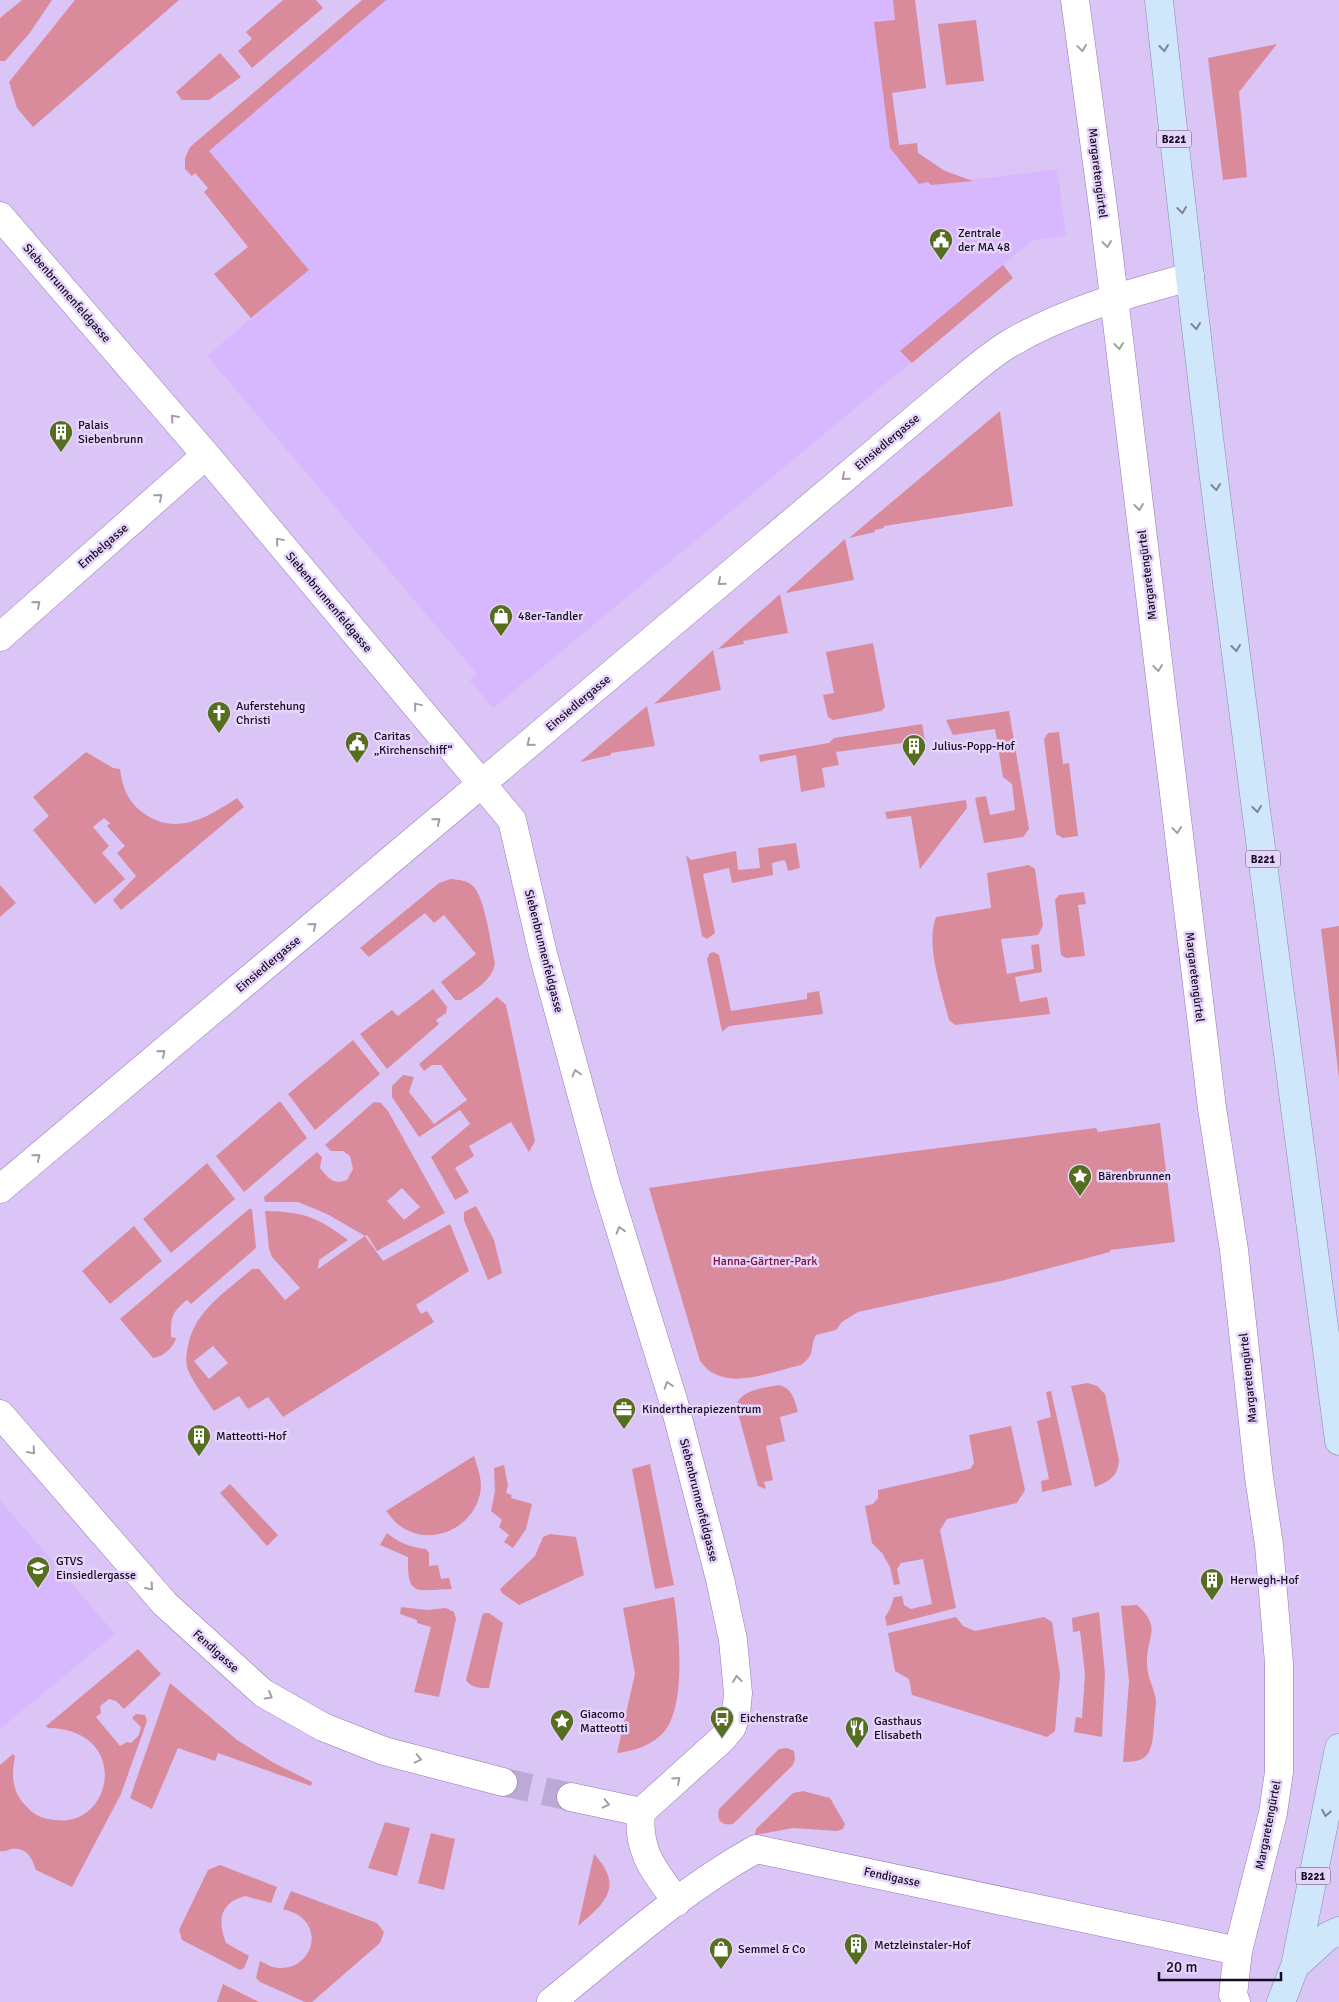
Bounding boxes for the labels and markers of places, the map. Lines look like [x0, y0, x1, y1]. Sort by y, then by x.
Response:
place label: Zentrale der MA 48 [958, 226, 1010, 255]
public building icon: Zentrale der MA 48 [928, 227, 954, 261]
place label: Palais Siebenbrunn [78, 418, 143, 447]
building icon: Palais Siebenbrunn [48, 419, 74, 453]
shop icon: 48er-Tandler [488, 603, 514, 637]
place label: 48er-Tandler [518, 609, 583, 624]
place label: Auferstehung Christi [236, 699, 305, 728]
church icon: Auferstehung Christi [206, 700, 232, 734]
place label: Caritas „Kirchenschiff“ [374, 729, 453, 758]
public building icon: Caritas „Kirchenschiff“ [344, 730, 370, 764]
building icon: Julius-Popp-Hof [901, 733, 927, 767]
place label: Julius-Popp-Hof [932, 739, 1016, 754]
place icon: Bärenbrunnen [1067, 1163, 1093, 1197]
place label: Bärenbrunnen [1098, 1169, 1171, 1184]
office icon: Kindertherapiezentrum [611, 1396, 637, 1430]
place label: Kindertherapiezentrum [642, 1402, 761, 1417]
building icon: Matteotti-Hof [186, 1423, 212, 1457]
place label: Matteotti-Hof [216, 1429, 287, 1444]
place label: GTVS Einsiedlergasse [56, 1554, 136, 1583]
school or university icon: GTVS Einsiedlergasse [25, 1555, 51, 1589]
building icon: Herwegh-Hof [1199, 1567, 1225, 1601]
place label: Herwegh-Hof [1230, 1573, 1300, 1588]
bus stop icon: Eichenstraße [709, 1705, 735, 1739]
place label: Giacomo Matteotti [580, 1707, 628, 1736]
place icon: Giacomo Matteotti [549, 1708, 575, 1742]
place label: Eichenstraße [740, 1711, 808, 1726]
place label: Gasthaus Elisabeth [874, 1714, 922, 1743]
restaurant icon: Gasthaus Elisabeth [844, 1715, 870, 1749]
building icon: Metzleinstaler-Hof [843, 1932, 869, 1966]
shop icon: Semmel & Co [708, 1936, 734, 1970]
place label: Metzleinstaler-Hof [874, 1938, 971, 1953]
place label: Semmel & Co [738, 1942, 805, 1957]

